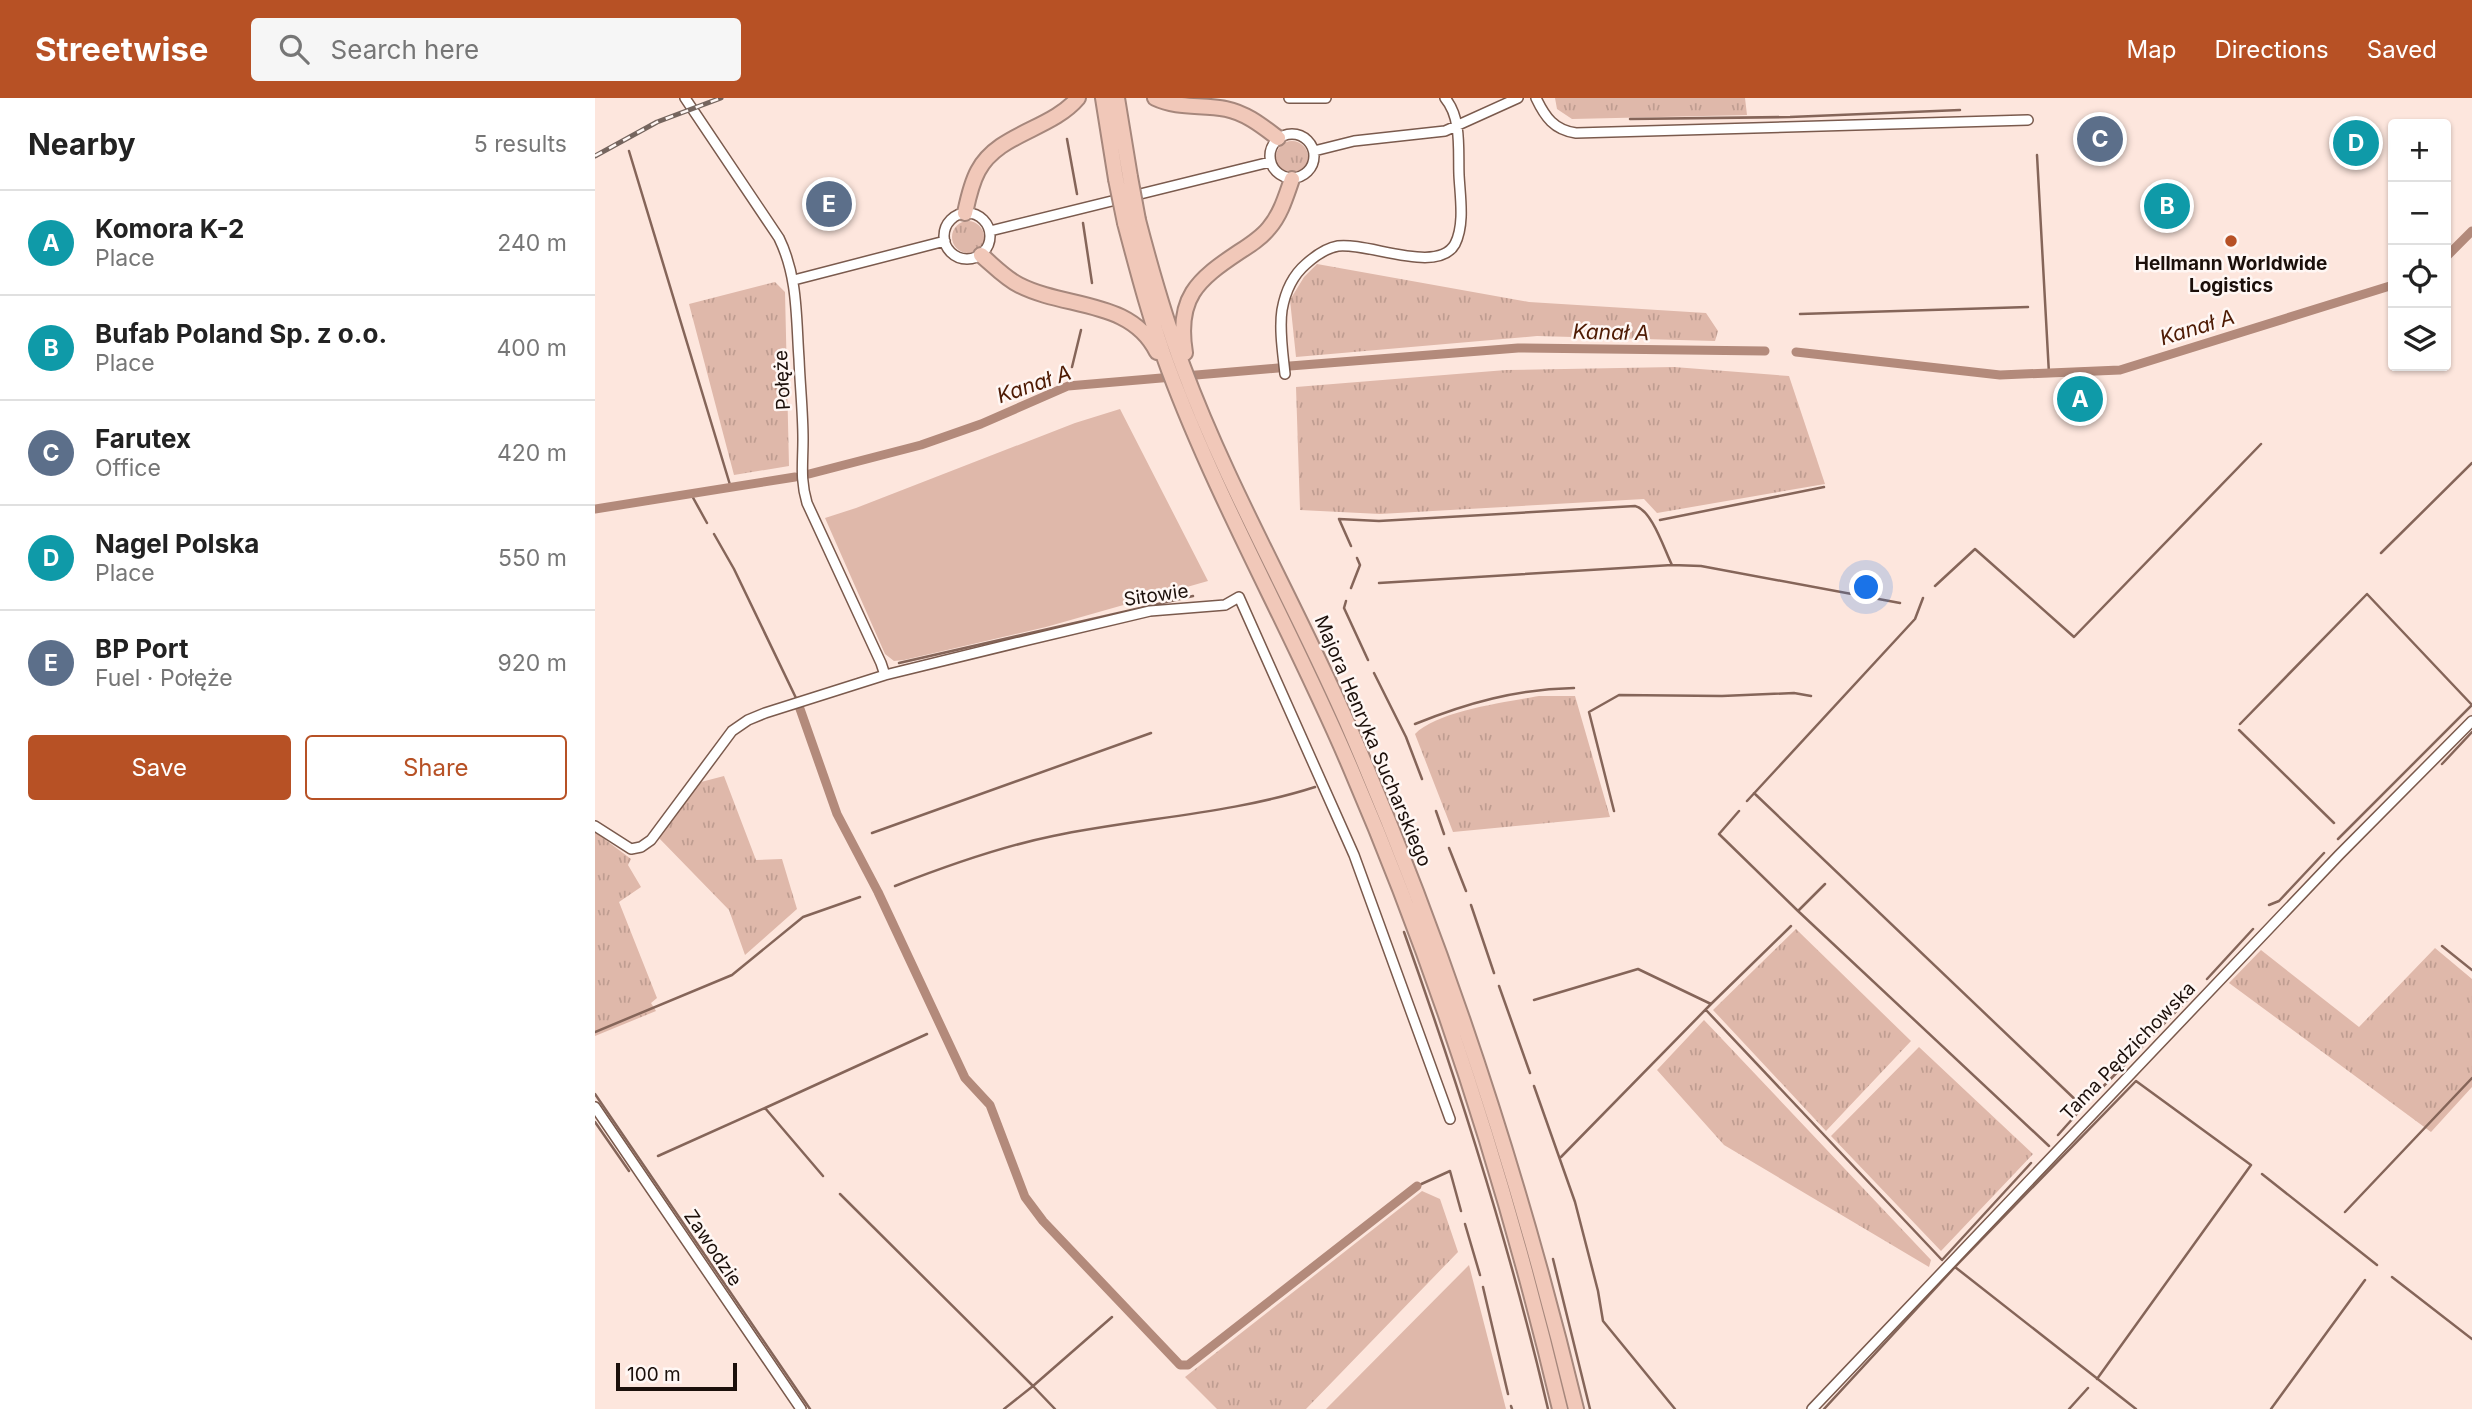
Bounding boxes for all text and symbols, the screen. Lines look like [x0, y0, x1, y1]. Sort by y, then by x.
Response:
search box [251, 18, 741, 81]
text: Streetwise [35, 29, 209, 69]
icon: search [275, 30, 313, 68]
text: Search here [331, 34, 479, 65]
text: Map [2127, 35, 2176, 64]
text: Directions [2214, 35, 2329, 64]
text: Saved [2367, 35, 2437, 64]
pin: C [2077, 113, 2123, 165]
pin: D [2333, 117, 2379, 169]
map controls [2388, 119, 2451, 371]
button: + [2388, 119, 2451, 182]
text: Nearby [28, 126, 136, 162]
text: 5 results [474, 130, 567, 158]
pin: E [806, 178, 852, 230]
pin: B [2144, 180, 2190, 232]
button: − [2388, 182, 2451, 245]
text: Komora K-2 [95, 213, 244, 244]
text: A [42, 229, 60, 257]
text: 240 m [497, 229, 567, 257]
marker: Hellmann Worldwide Logistics [2223, 233, 2239, 249]
text: Place [95, 244, 155, 272]
button: locate [2388, 245, 2451, 308]
place label: Hellmann Worldwide Logistics [2135, 252, 2327, 297]
water label: Kanał A [2157, 304, 2237, 350]
button: layers [2388, 308, 2451, 371]
text: Bufab Poland Sp. z o.o. [95, 318, 387, 349]
water label: Kanał A [1572, 319, 1650, 345]
text: B [43, 334, 59, 362]
text: 400 m [497, 334, 567, 362]
text: Place [95, 349, 155, 377]
street label: Połęże [769, 349, 795, 411]
water label: Kanał A [994, 360, 1074, 408]
pin: A [2057, 373, 2103, 425]
text: Farutex [95, 423, 191, 454]
text: C [42, 439, 60, 467]
text: 420 m [497, 439, 567, 467]
text: Office [95, 454, 161, 482]
text: Nagel Polska [95, 528, 259, 559]
text: D [43, 544, 59, 572]
text: 550 m [498, 544, 567, 572]
text: Place [95, 559, 155, 587]
your location [1849, 570, 1883, 604]
street label: Sitowie [1122, 579, 1190, 611]
street label: Majora Henryka Sucharskiego [1310, 612, 1436, 870]
text: BP Port [95, 633, 188, 664]
text: E [44, 649, 58, 677]
text: 920 m [498, 649, 567, 677]
text: Fuel · Połęże [95, 664, 233, 692]
button: Save [28, 735, 291, 800]
button: Share [305, 735, 567, 800]
street label: Tama Pędzichowska [2056, 977, 2200, 1125]
street label: Zawodzie [679, 1205, 747, 1291]
scale bar [616, 1360, 737, 1392]
text: 100 m [627, 1363, 681, 1386]

